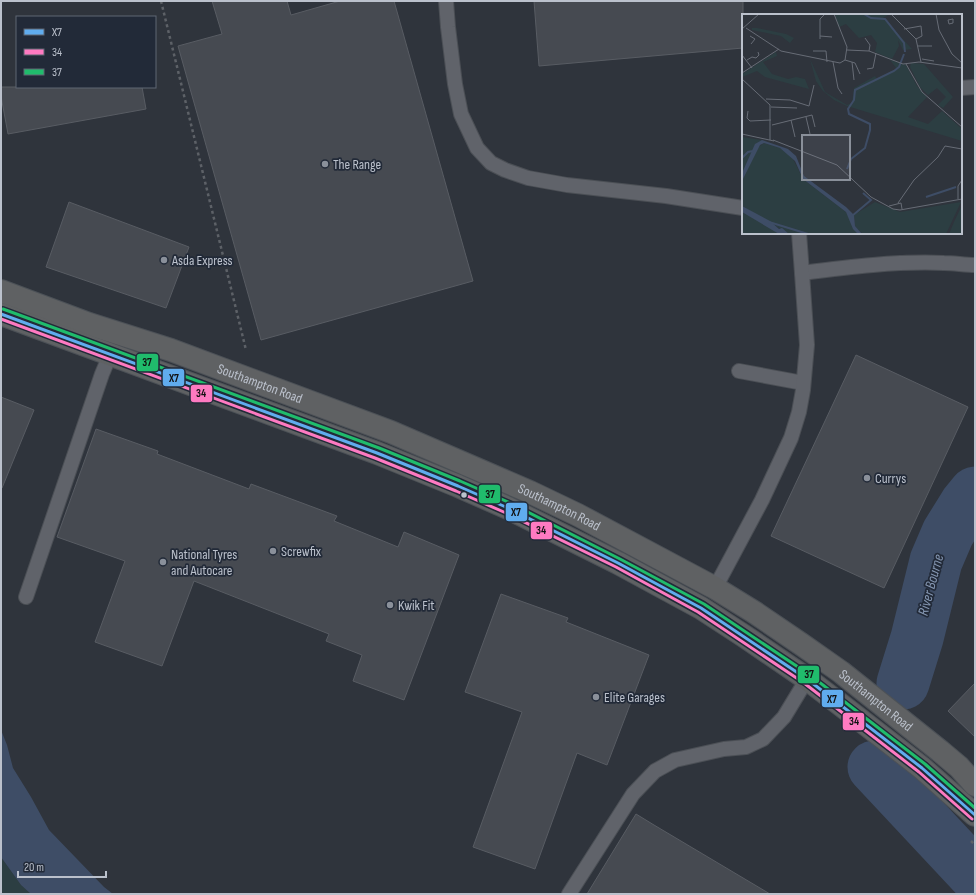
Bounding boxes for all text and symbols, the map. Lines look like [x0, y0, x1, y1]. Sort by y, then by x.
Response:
inset map [742, 14, 962, 234]
legend [16, 16, 156, 88]
text: X7 [51, 25, 62, 40]
text: 34 [52, 45, 62, 60]
text: 37 [52, 65, 62, 80]
place label: The Range [333, 156, 381, 173]
marker: The Range [320, 159, 330, 169]
place label: Asda Express [171, 252, 233, 269]
marker: Asda Express [159, 255, 169, 265]
line badge: 37 [136, 353, 159, 372]
text: 37 [142, 356, 152, 369]
street label: Southampton Road [215, 360, 305, 407]
line badge: X7 [162, 368, 185, 387]
text: X7 [168, 372, 179, 385]
line badge: 34 [190, 384, 213, 403]
text: 34 [196, 387, 206, 400]
place label: Currys [875, 470, 906, 487]
marker: Currys [862, 473, 872, 483]
street label: Southampton Road [516, 479, 604, 534]
line badge: 37 [478, 484, 501, 504]
text: 37 [485, 488, 495, 501]
unlabelled marker [459, 490, 469, 500]
line badge: X7 [505, 502, 528, 522]
text: X7 [510, 506, 521, 519]
line badge: 34 [530, 521, 553, 540]
text: 34 [536, 524, 546, 537]
place label: Screwfix [281, 543, 322, 560]
place label: National Tyres and Autocare [171, 546, 237, 579]
marker: Screwfix [268, 546, 278, 556]
water label: River Bourne [914, 552, 948, 618]
marker: National Tyres and Autocare [158, 557, 168, 567]
place label: Kwik Fit [398, 597, 435, 614]
marker: Kwik Fit [385, 600, 395, 610]
line badge: 37 [797, 665, 820, 684]
street label: Southampton Road [836, 665, 917, 735]
text: 37 [804, 668, 814, 681]
place label: Elite Garages [604, 689, 665, 706]
line badge: X7 [821, 689, 844, 708]
marker: Elite Garages [591, 692, 601, 702]
text: X7 [826, 693, 837, 706]
line badge: 34 [842, 712, 865, 731]
text: 34 [849, 715, 859, 728]
scale bar [18, 853, 106, 879]
text: 20 m [24, 860, 44, 875]

